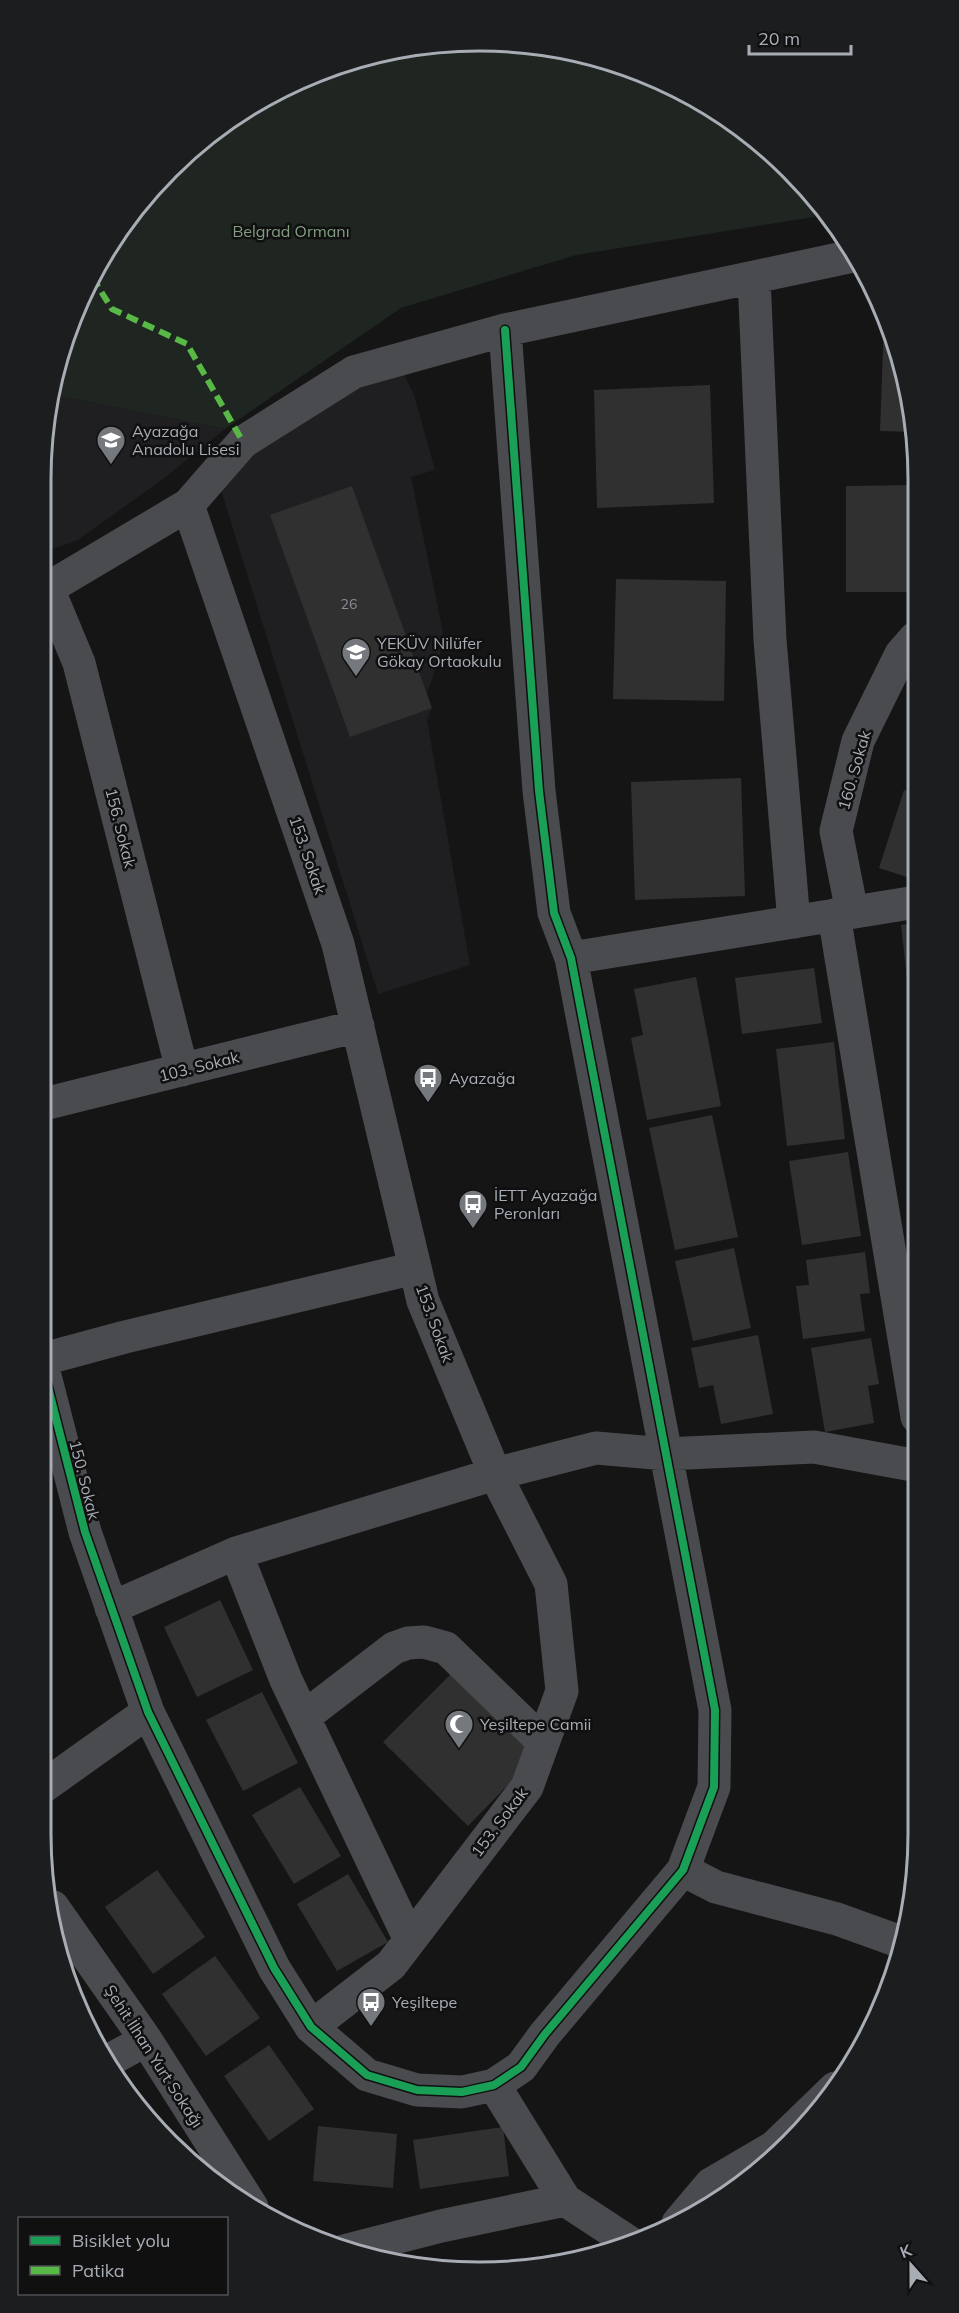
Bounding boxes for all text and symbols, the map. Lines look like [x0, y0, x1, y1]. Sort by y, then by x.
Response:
scale bar [749, 18, 851, 56]
text: 20 m [758, 27, 800, 50]
park label: Belgrad Ormanı [232, 221, 350, 241]
place label: Ayazağa Anadolu Lisesi [132, 421, 240, 459]
school or university icon: Ayazağa Anadolu Lisesi [95, 424, 127, 466]
house number: 26 [341, 595, 357, 613]
place label: YEKÜV Nilüfer Gökay Ortaokulu [376, 633, 502, 671]
school or university icon: YEKÜV Nilüfer Gökay Ortaokulu [340, 636, 372, 678]
street label: 160. Sokak [833, 727, 875, 812]
street label: 156. Sokak [101, 786, 141, 871]
street label: 153. Sokak [285, 813, 331, 898]
street label: 103. Sokak [157, 1046, 242, 1086]
bus stop icon: Ayazağa [412, 1062, 444, 1104]
place label: Ayazağa [449, 1068, 515, 1088]
place label: İETT Ayazağa Peronları [494, 1185, 597, 1223]
bus stop icon: İETT Ayazağa Peronları [457, 1188, 489, 1230]
street label: 153. Sokak [412, 1281, 459, 1366]
street label: 150. Sokak [65, 1438, 105, 1523]
mosque icon: Yeşiltepe Camii [443, 1708, 475, 1750]
place label: Yeşiltepe Camii [479, 1714, 591, 1734]
street label: 153. Sokak [466, 1783, 532, 1861]
street label: Şehit İlhan Yurt Sokağı [100, 1981, 208, 2131]
bus stop icon: Yeşiltepe [355, 1986, 387, 2028]
place label: Yeşiltepe [391, 1992, 457, 2012]
legend [18, 2217, 228, 2295]
text: Bisiklet yolu [72, 2229, 170, 2252]
north arrow [881, 2235, 941, 2295]
text: K [897, 2239, 915, 2262]
text: Patika [72, 2259, 125, 2282]

